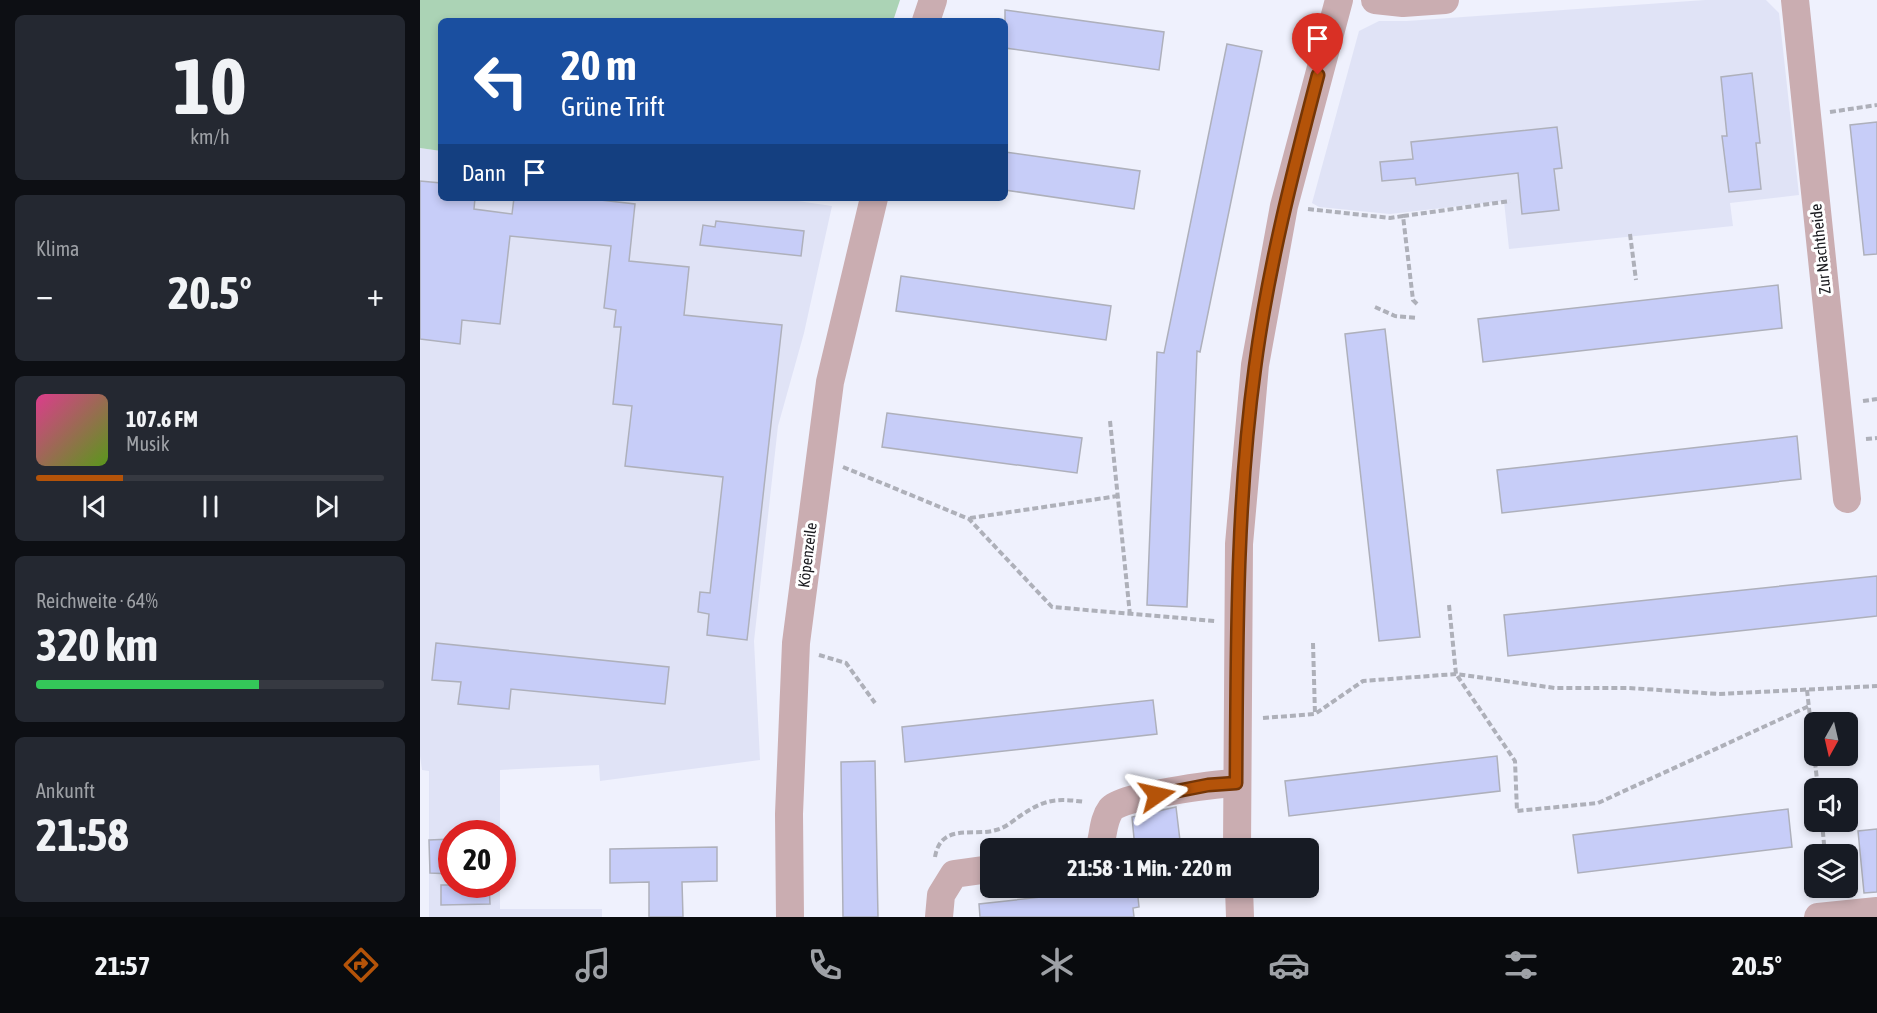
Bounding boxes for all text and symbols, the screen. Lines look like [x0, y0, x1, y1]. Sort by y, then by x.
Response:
pin [1292, 13, 1343, 75]
icon: arrive [1301, 22, 1334, 55]
text: 10 [173, 41, 247, 131]
text: 20 m [561, 41, 636, 89]
icon: left [462, 42, 540, 120]
text: Grüne Trift [561, 91, 665, 122]
text: km/h [190, 125, 230, 148]
icon: arrive [518, 156, 551, 189]
text: Dann [462, 160, 506, 186]
street label: Zur Nachtheide [1806, 203, 1834, 295]
text: Klima [36, 237, 79, 260]
text: 20.5° [168, 267, 252, 319]
text: − [36, 275, 53, 313]
text: + [367, 275, 384, 313]
text: 107.6 FM [126, 406, 198, 432]
text: Musik [126, 432, 170, 455]
icon: previous [78, 490, 111, 523]
icon: pause [194, 490, 227, 523]
icon: next [310, 490, 343, 523]
street label: Köpenzeile [794, 521, 821, 589]
text: Reichweite · 64% [36, 589, 158, 612]
text: 320 km [36, 619, 158, 671]
north arrow [1804, 712, 1858, 766]
map controls [1804, 712, 1858, 898]
position arrow [1125, 763, 1189, 827]
button: sound [1804, 778, 1858, 832]
text: Ankunft [36, 779, 95, 802]
text: 21:58 [36, 809, 129, 861]
speed limit sign: 20 [438, 820, 516, 898]
button: layers [1804, 844, 1858, 898]
text: 21:58 · 1 Min. · 220 m [1067, 855, 1232, 881]
icon: directions [340, 944, 382, 986]
icon: music [572, 944, 614, 986]
icon: phone [804, 944, 846, 986]
icon: climate [1036, 944, 1078, 986]
icon: car [1268, 944, 1310, 986]
icon: filters [1500, 944, 1542, 986]
text: 21:57 [95, 950, 151, 981]
text: 20.5° [1732, 950, 1782, 981]

